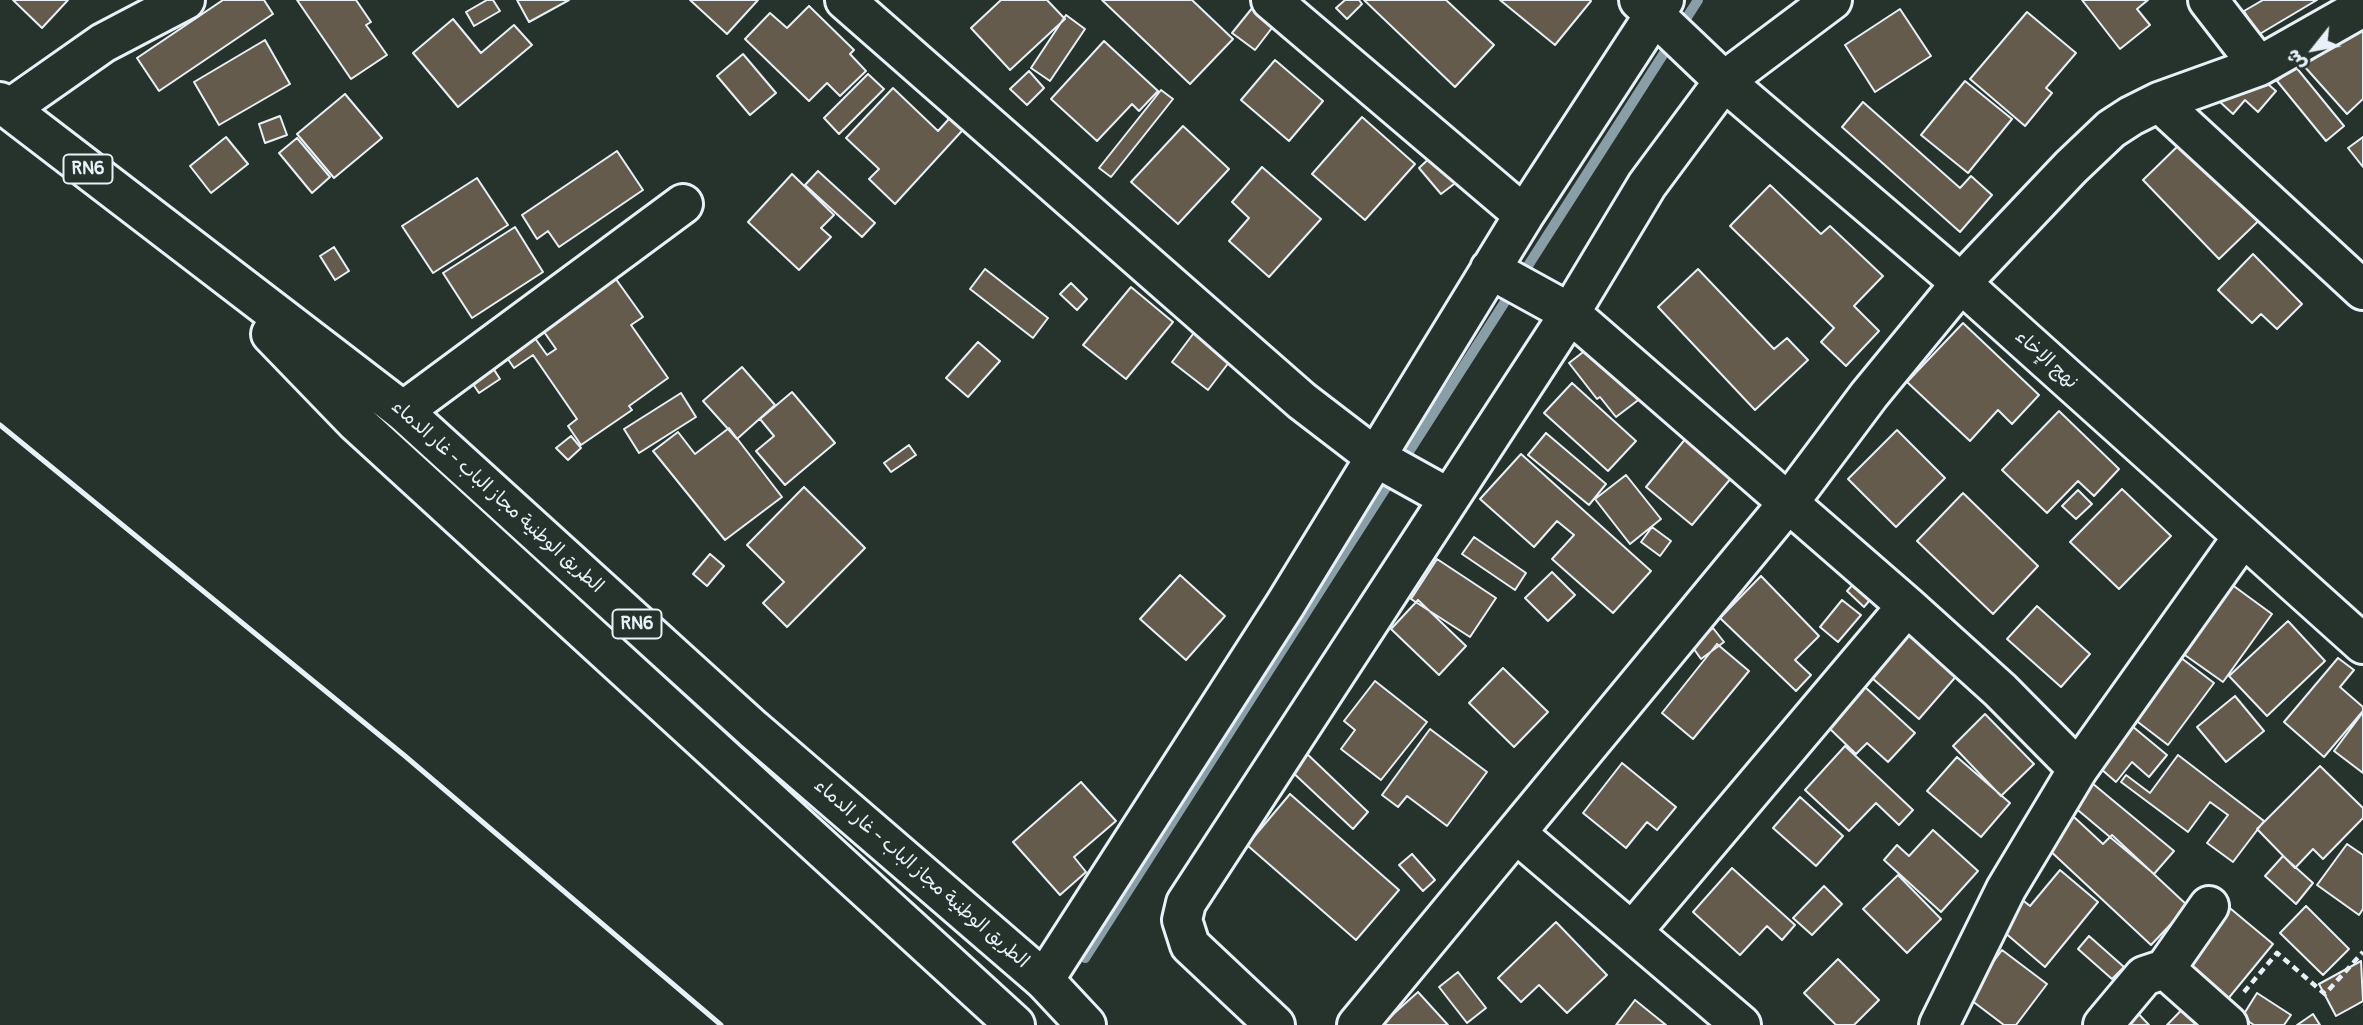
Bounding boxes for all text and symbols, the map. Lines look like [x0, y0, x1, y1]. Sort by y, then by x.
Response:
north arrow [2279, 14, 2349, 84]
text: ش [2280, 45, 2312, 75]
road number: RN6 [64, 154, 112, 184]
street label: نهج الإخاء [2010, 326, 2082, 394]
street label: الطريق الوطنية مجاز الباب - غار الدماء [386, 396, 608, 598]
road number: RN6 [612, 610, 662, 638]
street label: الطريق الوطنية مجاز الباب - غار الدماء [809, 774, 1033, 974]

